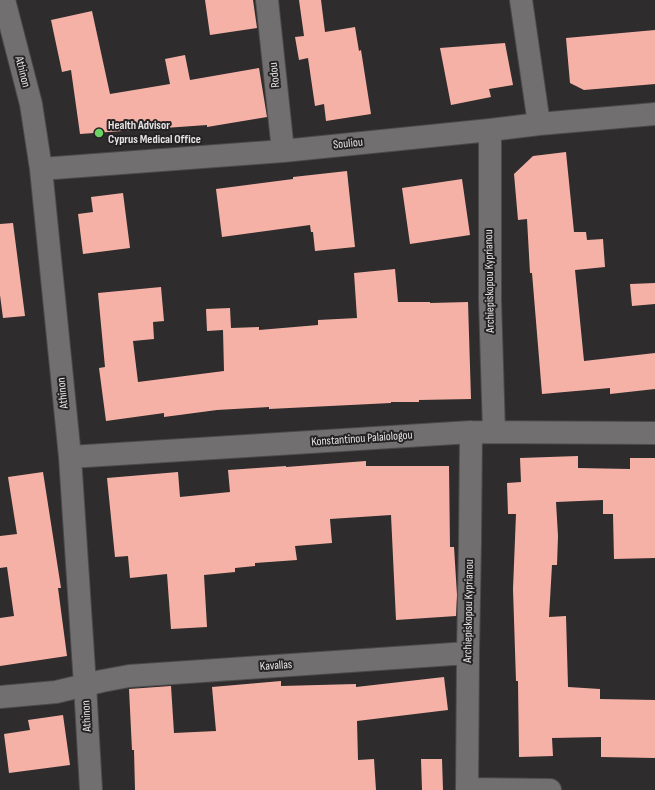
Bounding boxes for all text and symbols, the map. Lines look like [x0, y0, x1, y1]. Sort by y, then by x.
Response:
street label: Athinon [11, 55, 33, 89]
street label: Rodou [267, 62, 283, 88]
place label: Health Advisor Cyprus Medical Office [108, 119, 201, 147]
marker: Health Advisor Cyprus Medical Office [93, 127, 105, 139]
street label: Souliou [332, 135, 364, 153]
street label: Archiepiskopou Kyprianou [482, 229, 498, 333]
street label: Athinon [54, 377, 72, 409]
street label: Konstantinou Palaiologou [311, 428, 413, 450]
street label: Archiepiskopou Kyprianou [461, 559, 477, 663]
street label: Kavallas [259, 658, 293, 674]
street label: Athinon [79, 700, 95, 732]

